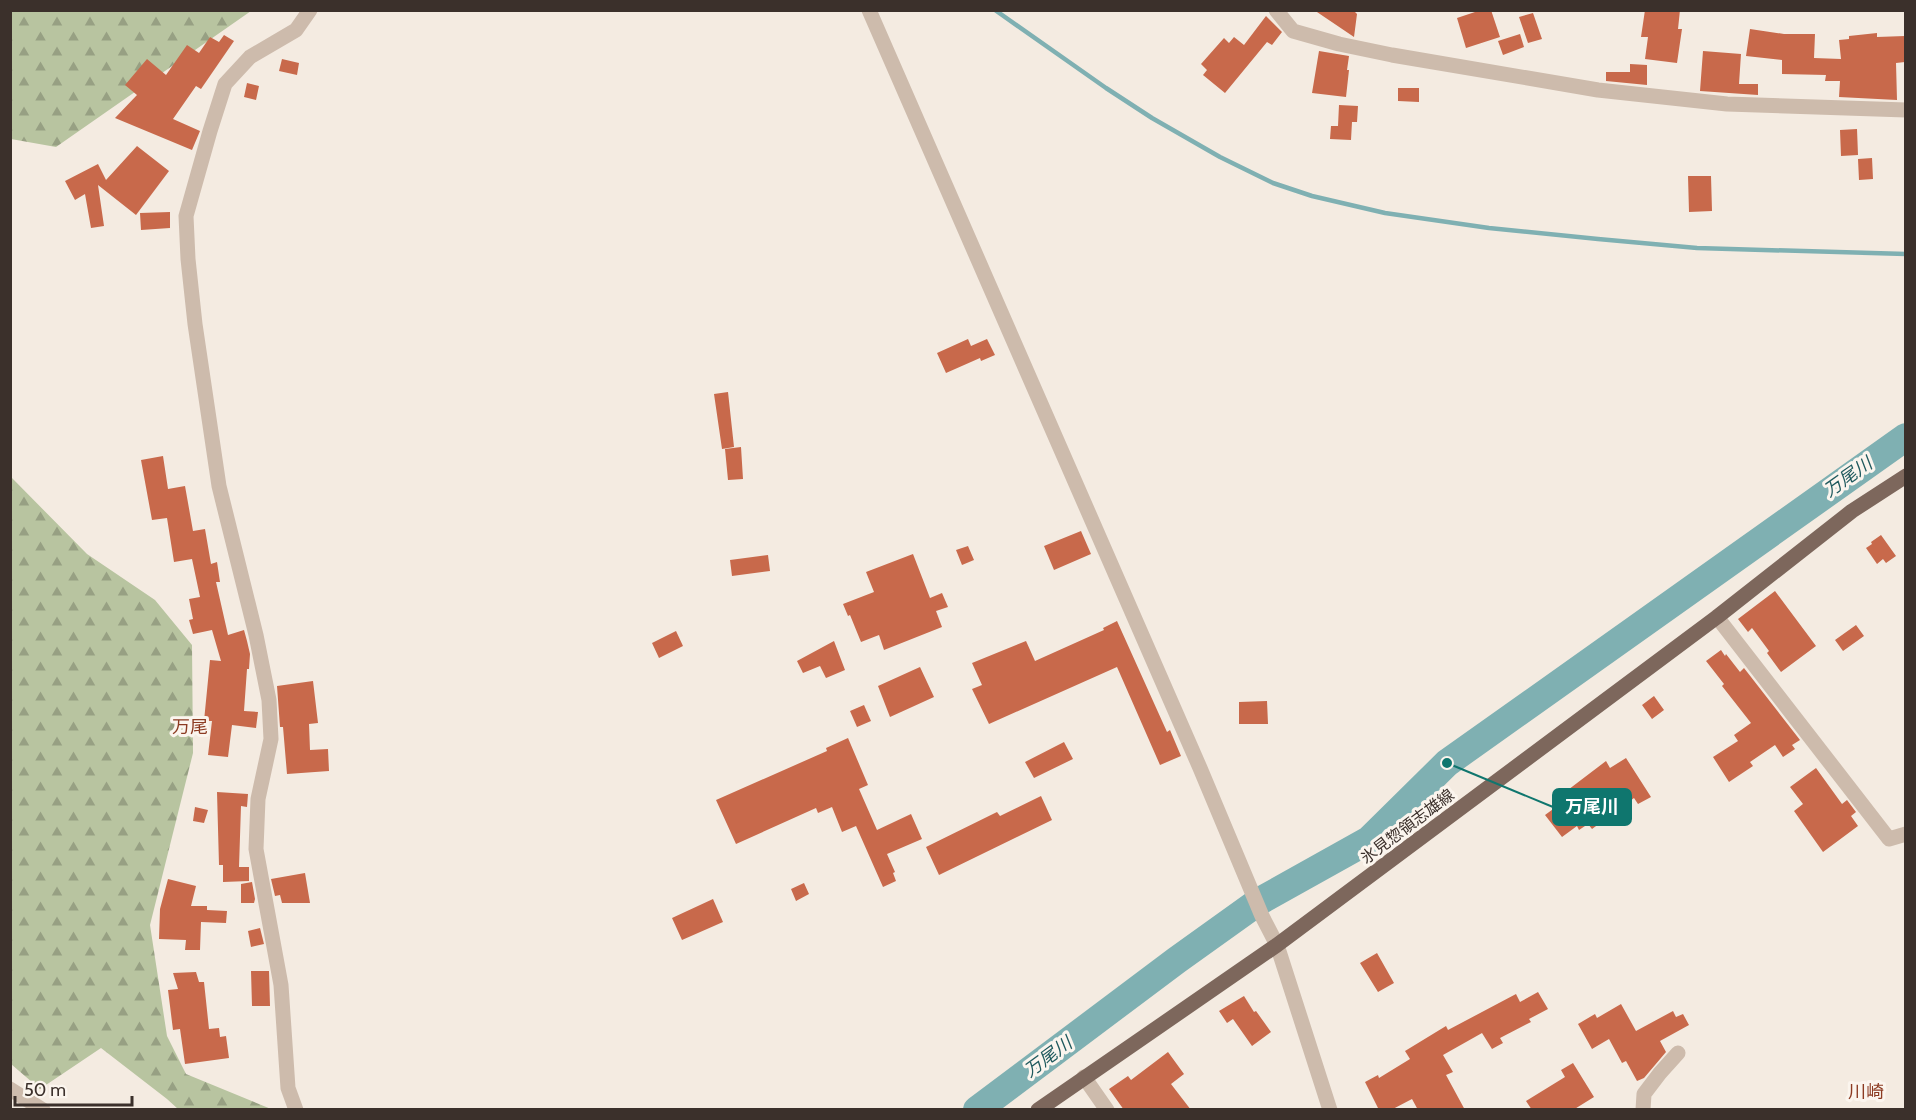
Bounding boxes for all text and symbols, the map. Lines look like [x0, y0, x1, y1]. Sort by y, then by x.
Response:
water label: 万尾川 [1820, 451, 1878, 501]
district label: 万尾 [172, 716, 208, 738]
street label: 氷見惣領志雄線 [1357, 785, 1458, 868]
callout: 万尾川 [1553, 789, 1631, 825]
text: 万尾川 [1565, 796, 1619, 818]
water label: 万尾川 [1020, 1031, 1078, 1082]
scale bar [15, 1069, 132, 1107]
text: 50 m [24, 1079, 66, 1101]
district label: 川崎 [1848, 1081, 1884, 1103]

